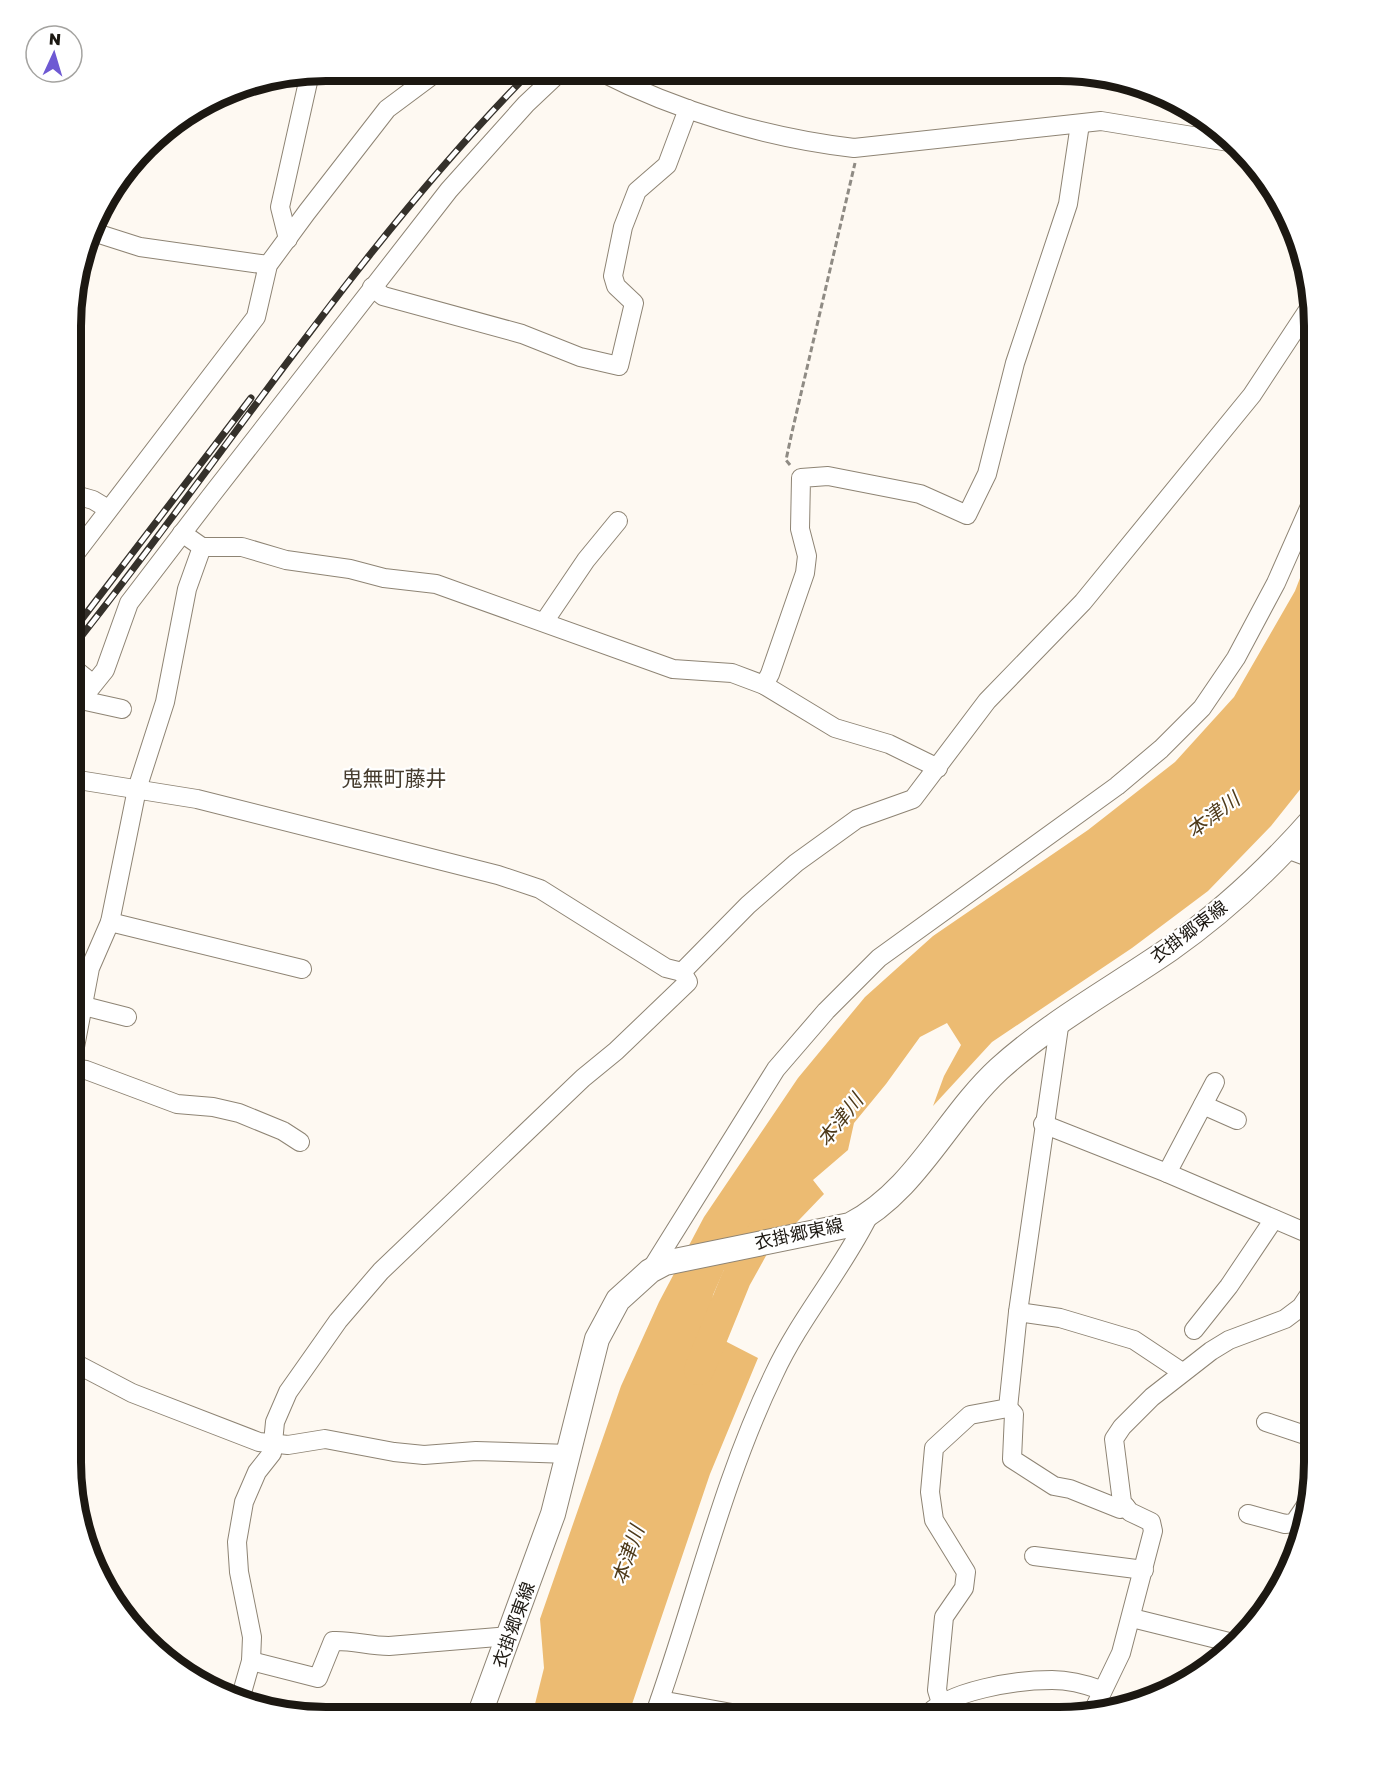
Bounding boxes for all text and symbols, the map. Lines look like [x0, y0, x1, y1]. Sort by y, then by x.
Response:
north arrow [24, 24, 84, 84]
text: N [48, 29, 62, 49]
district label: 鬼無町藤井 [342, 765, 447, 791]
water label: 本津川 [1181, 785, 1245, 842]
street label: 衣掛郷東線 [1146, 895, 1231, 967]
water label: 本津川 [811, 1087, 868, 1150]
street label: 衣掛郷東線 [752, 1213, 845, 1253]
water label: 本津川 [606, 1521, 649, 1587]
street label: 衣掛郷東線 [487, 1579, 539, 1671]

